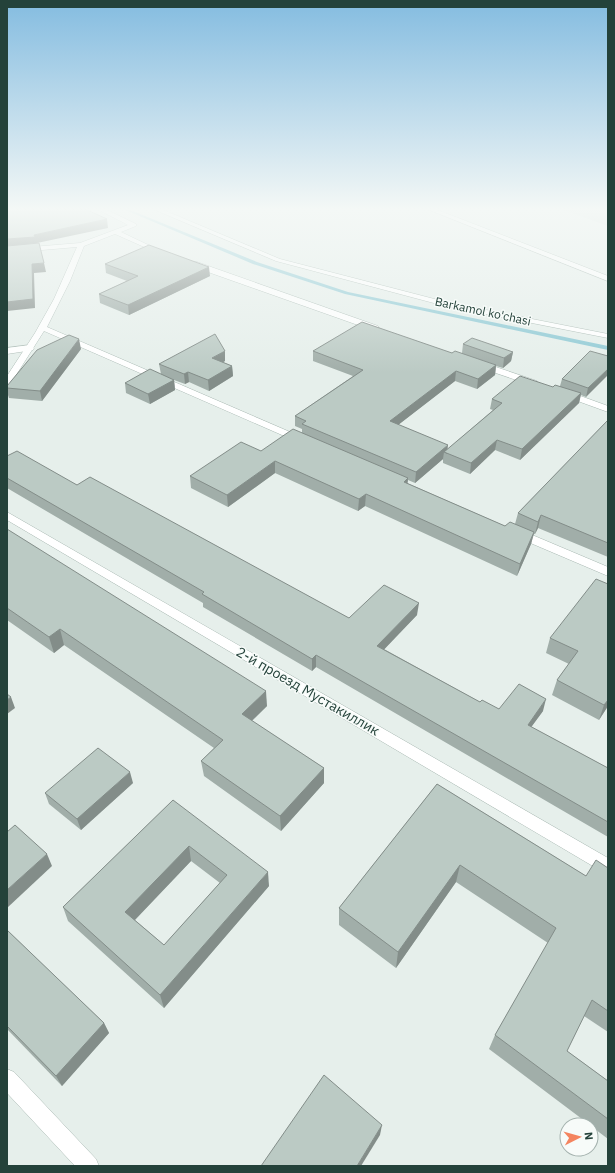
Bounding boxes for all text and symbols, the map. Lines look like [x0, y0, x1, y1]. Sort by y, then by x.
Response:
street label: Barkamol ko'chasi [434, 293, 532, 329]
street label: 2-й проезд Мустакиллик [233, 643, 383, 740]
north arrow [559, 1117, 599, 1157]
text: N [582, 1131, 596, 1141]

